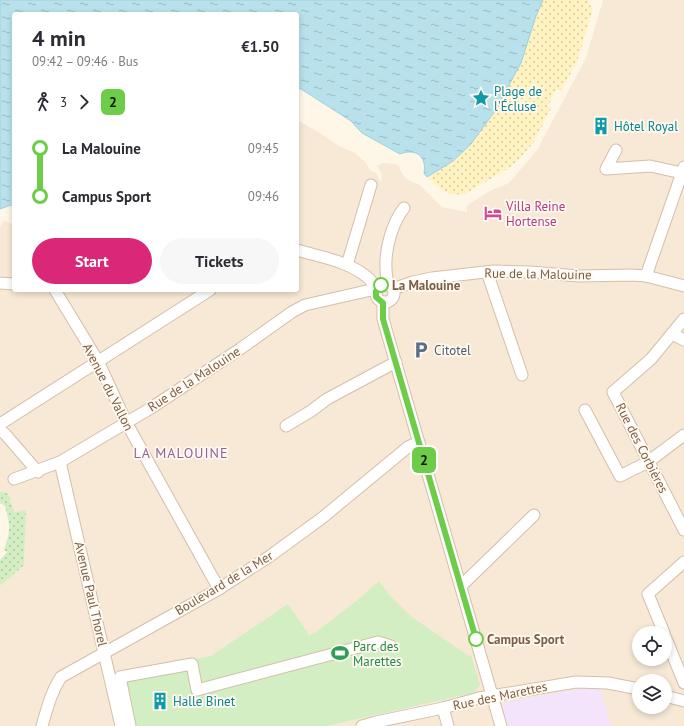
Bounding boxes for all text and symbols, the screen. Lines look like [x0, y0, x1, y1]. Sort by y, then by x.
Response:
text: 4 min [32, 24, 86, 52]
text: €1.50 [241, 37, 279, 56]
text: 09:42 – 09:46 · Bus [32, 53, 138, 70]
place label: Plage de l'Écluse [494, 83, 542, 115]
place icon: Plage de l'Écluse [471, 88, 491, 108]
icon: walk [32, 91, 54, 113]
icon: forward [73, 91, 95, 113]
text: 2 [109, 93, 117, 111]
text: 3 [60, 94, 67, 111]
building icon: Hôtel Royal [591, 116, 611, 136]
place label: Hôtel Royal [614, 118, 678, 135]
text: La Malouine [62, 139, 141, 158]
text: 09:45 [248, 140, 279, 157]
text: Campus Sport [62, 187, 151, 206]
text: 09:46 [248, 188, 279, 205]
place label: Villa Reine Hortense [505, 198, 565, 230]
hotel icon: Villa Reine Hortense [483, 203, 503, 223]
button: Start [32, 238, 152, 284]
button: Tickets [160, 238, 279, 284]
street label: Rue de la Malouine [484, 265, 592, 283]
marker: La Malouine [373, 277, 389, 293]
place label: La Malouine [392, 277, 461, 294]
street label: Avenue du Vallon [79, 340, 137, 434]
parking icon: Citotel [411, 340, 431, 360]
place label: Citotel [434, 342, 471, 359]
street label: Rue de la Malouine [144, 343, 244, 415]
street label: Rue des Corbières [612, 400, 672, 496]
district label: LA MALOUINE [134, 444, 228, 462]
line badge: 2 [411, 447, 437, 473]
text: 2 [420, 451, 428, 469]
street label: Avenue Paul Thorel [71, 540, 111, 648]
street label: Boulevard de la Mer [172, 547, 277, 619]
map controls [632, 626, 672, 714]
button: locate [632, 626, 672, 666]
marker: Campus Sport [468, 631, 484, 647]
place label: Campus Sport [487, 631, 565, 648]
place label: Parc des Marettes [353, 638, 402, 670]
sports icon: Parc des Marettes [330, 643, 350, 663]
button: layers [632, 674, 672, 714]
street label: Rue des Marettes [451, 678, 549, 714]
building icon: Halle Binet [150, 691, 170, 711]
place label: Halle Binet [173, 693, 236, 710]

